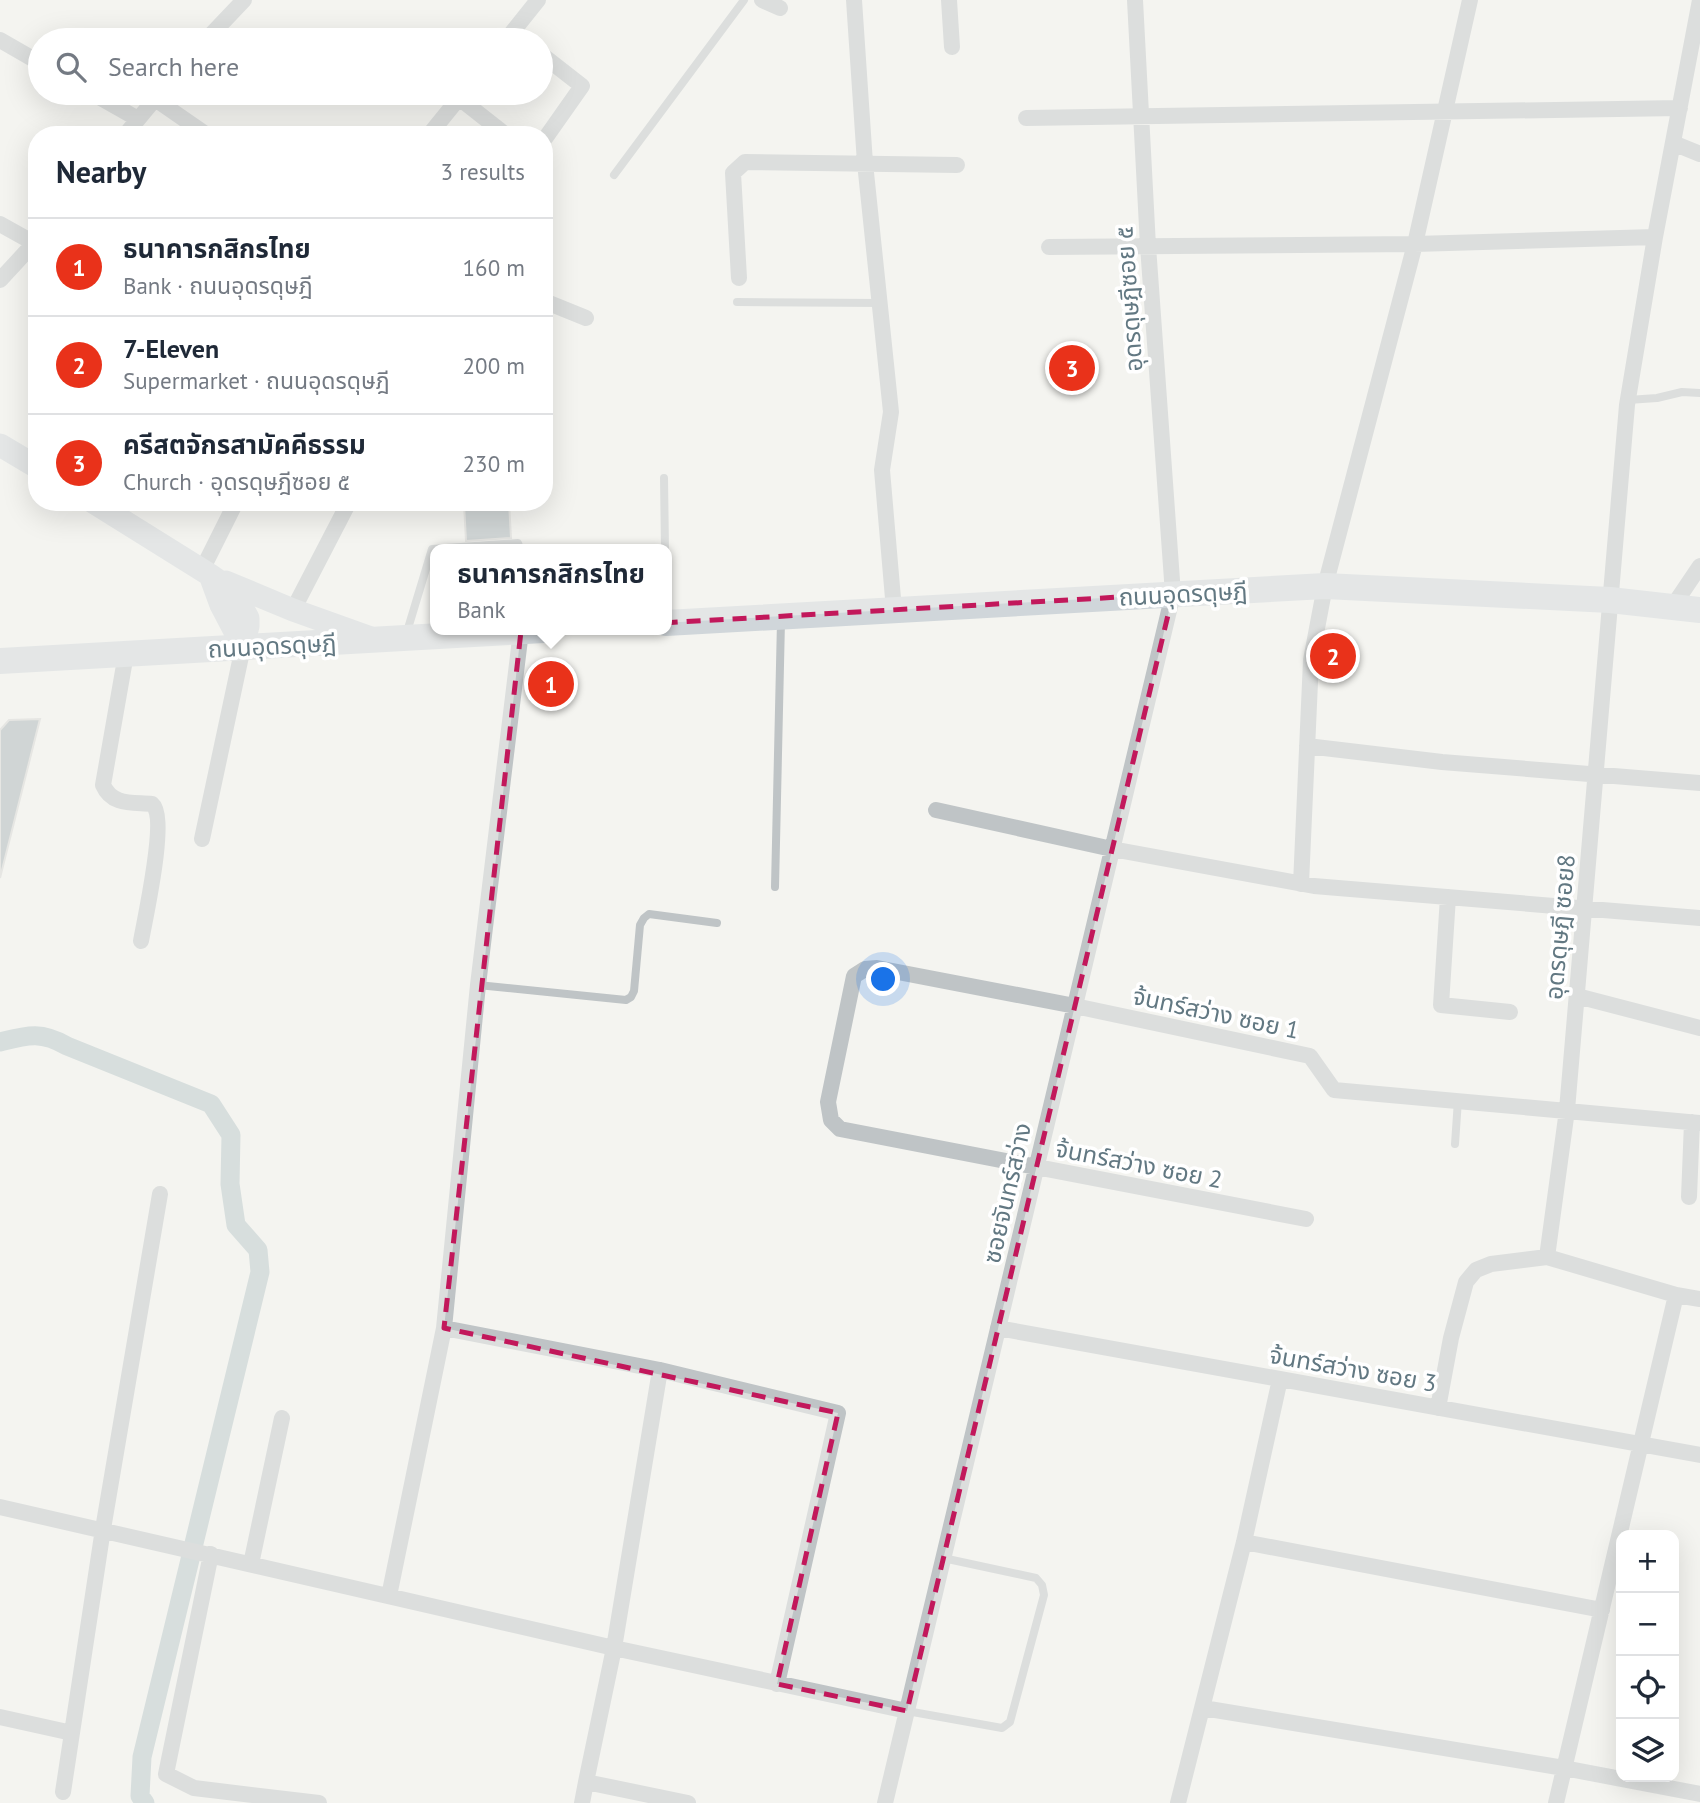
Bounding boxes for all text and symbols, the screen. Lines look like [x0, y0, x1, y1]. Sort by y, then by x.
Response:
search box [28, 28, 553, 105]
icon: search [52, 48, 90, 86]
text: Search here [108, 50, 239, 83]
text: Nearby [56, 152, 146, 191]
text: 3 results [441, 157, 525, 186]
street label: อุดรดุษฎีซอย ๕ [1108, 225, 1150, 373]
text: ธนาคารกสิกรไทย [123, 232, 311, 265]
text: 1 [72, 253, 86, 282]
text: 160 m [463, 253, 525, 282]
text: Bank · ถนนอุดรดุษฎี [123, 271, 313, 300]
text: 7-Eleven [123, 332, 219, 365]
pin: 3 [1049, 342, 1095, 394]
text: 2 [72, 351, 86, 380]
text: 200 m [463, 351, 525, 380]
text: Supermarket · ถนนอุดรดุษฎี [123, 366, 390, 395]
text: ครีสตจักรสามัคคีธรรม [123, 428, 366, 461]
text: 3 [72, 449, 86, 478]
text: 230 m [463, 449, 525, 478]
text: Church · อุดรดุษฎีซอย ๕ [123, 467, 350, 496]
popup [430, 544, 672, 635]
text: ธนาคารกสิกรไทย [457, 557, 645, 590]
street label: ถนนอุดรดุษฎี [1118, 575, 1248, 613]
text: Bank [457, 595, 506, 624]
street label: ถนนอุดรดุษฎี [207, 627, 337, 665]
pin: 2 [1310, 630, 1356, 682]
pin: 1 [528, 658, 574, 710]
street label: อุดรดุษฎี ซอย8 [1538, 853, 1582, 1001]
your location [866, 962, 900, 996]
street label: จ้นทร์สว่าง ซอย 1 [1130, 980, 1302, 1046]
street label: ซอยจันทร์สว่าง [976, 1120, 1038, 1266]
street label: จ้นทร์สว่าง ซอย 2 [1053, 1133, 1225, 1195]
street label: จ้นทร์สว่าง ซอย 3 [1267, 1339, 1439, 1399]
map controls [1616, 1530, 1679, 1782]
button: + [1616, 1530, 1679, 1593]
button: − [1616, 1593, 1679, 1656]
button: locate [1616, 1656, 1679, 1719]
button: layers [1616, 1719, 1679, 1782]

